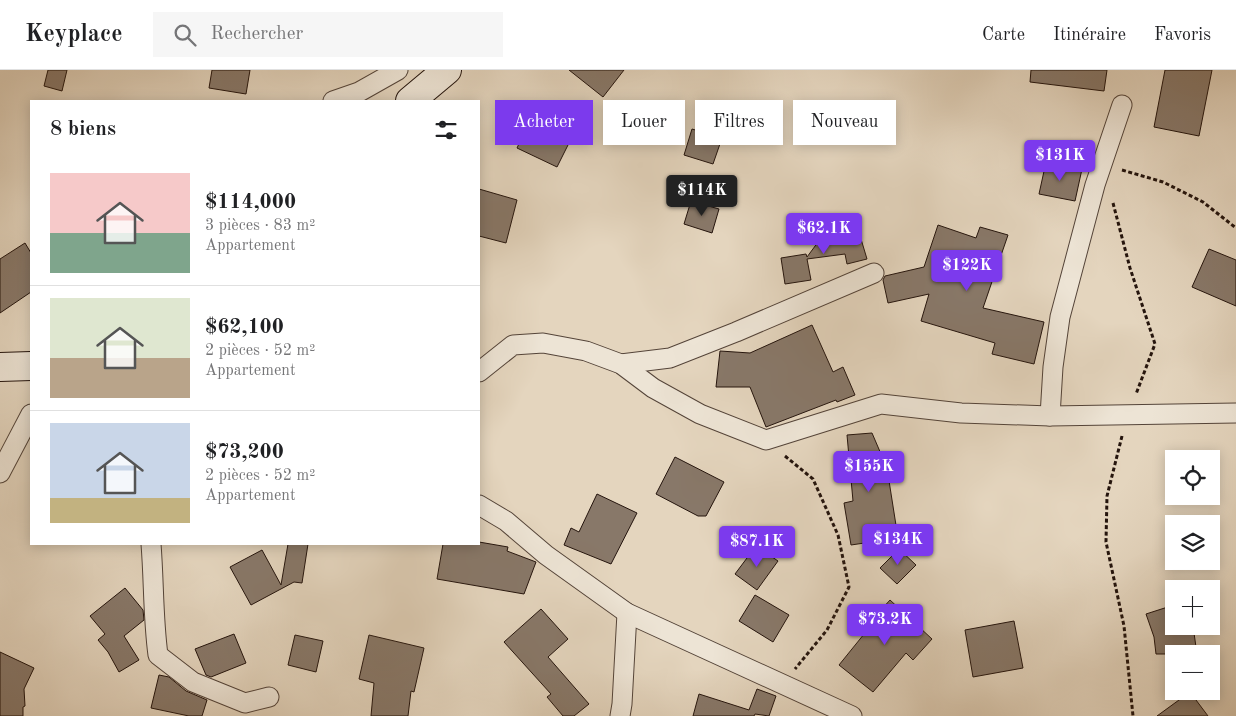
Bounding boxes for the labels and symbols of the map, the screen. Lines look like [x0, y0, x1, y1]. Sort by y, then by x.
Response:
pin: $131K [1025, 140, 1095, 182]
pin: $114K [667, 174, 737, 217]
pin: $62.1K [783, 212, 865, 255]
pin: $122K [932, 250, 1002, 292]
pin: $155K [834, 450, 904, 493]
pin: $134K [863, 524, 933, 566]
pin: $87.1K [716, 526, 798, 568]
pin: $73.2K [844, 604, 926, 646]

